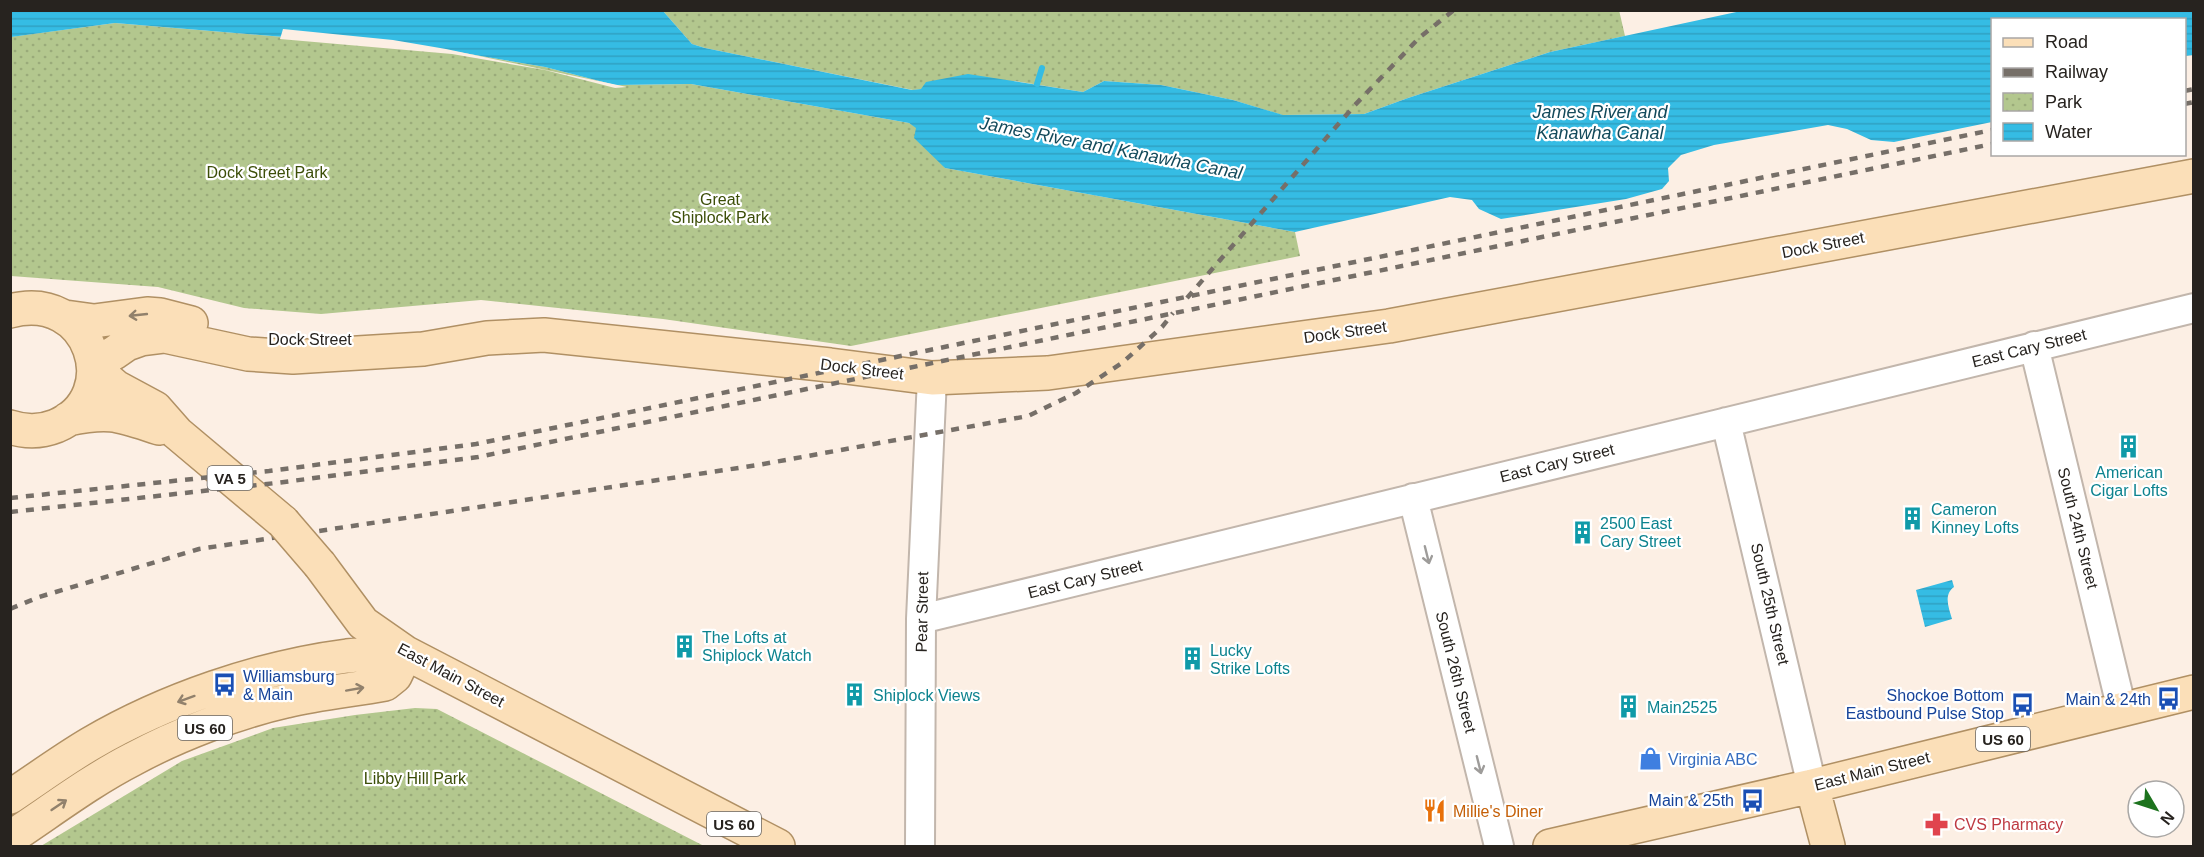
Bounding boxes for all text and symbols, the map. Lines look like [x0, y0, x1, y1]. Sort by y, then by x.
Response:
legend [1991, 18, 2186, 156]
text: Road [2045, 32, 2088, 52]
text: Railway [2045, 62, 2108, 82]
text: Park [2045, 92, 2083, 112]
water label: James River and Kanawha Canal [1531, 102, 1669, 143]
water label: James River and Kanawha Canal [977, 113, 1245, 183]
text: Water [2045, 122, 2092, 142]
park label: Dock Street Park [207, 164, 328, 181]
park label: Great Shiplock Park [671, 191, 770, 226]
street label: Dock Street [1780, 229, 1866, 261]
one-way arrow [129, 310, 149, 321]
street label: Dock Street [1302, 318, 1388, 346]
street label: East Cary Street [1970, 325, 2089, 370]
street label: Dock Street [268, 331, 352, 348]
street label: Dock Street [819, 355, 905, 383]
building icon: American Cigar Lofts [2116, 434, 2142, 460]
street label: East Cary Street [1498, 440, 1617, 485]
place label: American Cigar Lofts [2090, 464, 2168, 499]
road number: VA 5 [208, 466, 252, 490]
street label: South 24th Street [2055, 466, 2101, 591]
place label: Cameron Kinney Lofts [1931, 501, 2019, 536]
building icon: Cameron Kinney Lofts [1900, 505, 1926, 531]
place label: 2500 East Cary Street [1600, 515, 1681, 550]
building icon: 2500 East Cary Street [1569, 519, 1595, 545]
street label: South 25th Street [1748, 541, 1792, 667]
one-way arrow [1422, 545, 1434, 564]
street label: East Cary Street [1026, 556, 1145, 601]
street label: Pear Street [913, 571, 931, 653]
street label: South 26th Street [1433, 610, 1479, 735]
place label: The Lofts at Shiplock Watch [702, 629, 812, 664]
building icon: The Lofts at Shiplock Watch [671, 633, 697, 659]
street label: East Main Street [395, 640, 508, 711]
place label: Lucky Strike Lofts [1210, 642, 1290, 677]
building icon: Lucky Strike Lofts [1179, 646, 1205, 672]
place label: Williamsburg & Main [243, 668, 335, 703]
bus stop icon: Williamsburg & Main [212, 672, 238, 698]
building icon: Shiplock Views [842, 682, 868, 708]
one-way arrow [344, 683, 364, 694]
bus stop icon: Main & 24th [2156, 686, 2182, 712]
place label: Shiplock Views [873, 687, 980, 704]
place label: Shockoe Bottom Eastbound Pulse Stop [1846, 687, 2004, 722]
bus stop icon: Shockoe Bottom Eastbound Pulse Stop [2009, 691, 2035, 717]
place label: Main & 24th [2066, 691, 2151, 708]
building icon: Main2525 [1616, 694, 1642, 720]
one-way arrow [177, 695, 196, 706]
place label: Main2525 [1647, 699, 1717, 716]
road number: US 60 [178, 716, 232, 740]
road number: US 60 [1976, 727, 2030, 751]
shop icon: Virginia ABC [1637, 746, 1663, 772]
street label: East Main Street [1813, 748, 1932, 794]
place label: Virginia ABC [1668, 751, 1758, 768]
one-way arrow [1474, 755, 1486, 774]
park label: Libby Hill Park [364, 770, 467, 787]
north arrow [2126, 779, 2186, 839]
bus stop icon: Main & 25th [1739, 787, 1765, 813]
place label: Main & 25th [1649, 792, 1734, 809]
restaurant icon: Millie's Diner [1422, 798, 1448, 824]
one-way arrow [50, 799, 67, 811]
place label: Millie's Diner [1453, 803, 1544, 820]
text: N [2157, 808, 2178, 828]
pharmacy icon: CVS Pharmacy [1923, 811, 1949, 837]
road number: US 60 [707, 812, 761, 836]
place label: CVS Pharmacy [1954, 816, 2063, 833]

